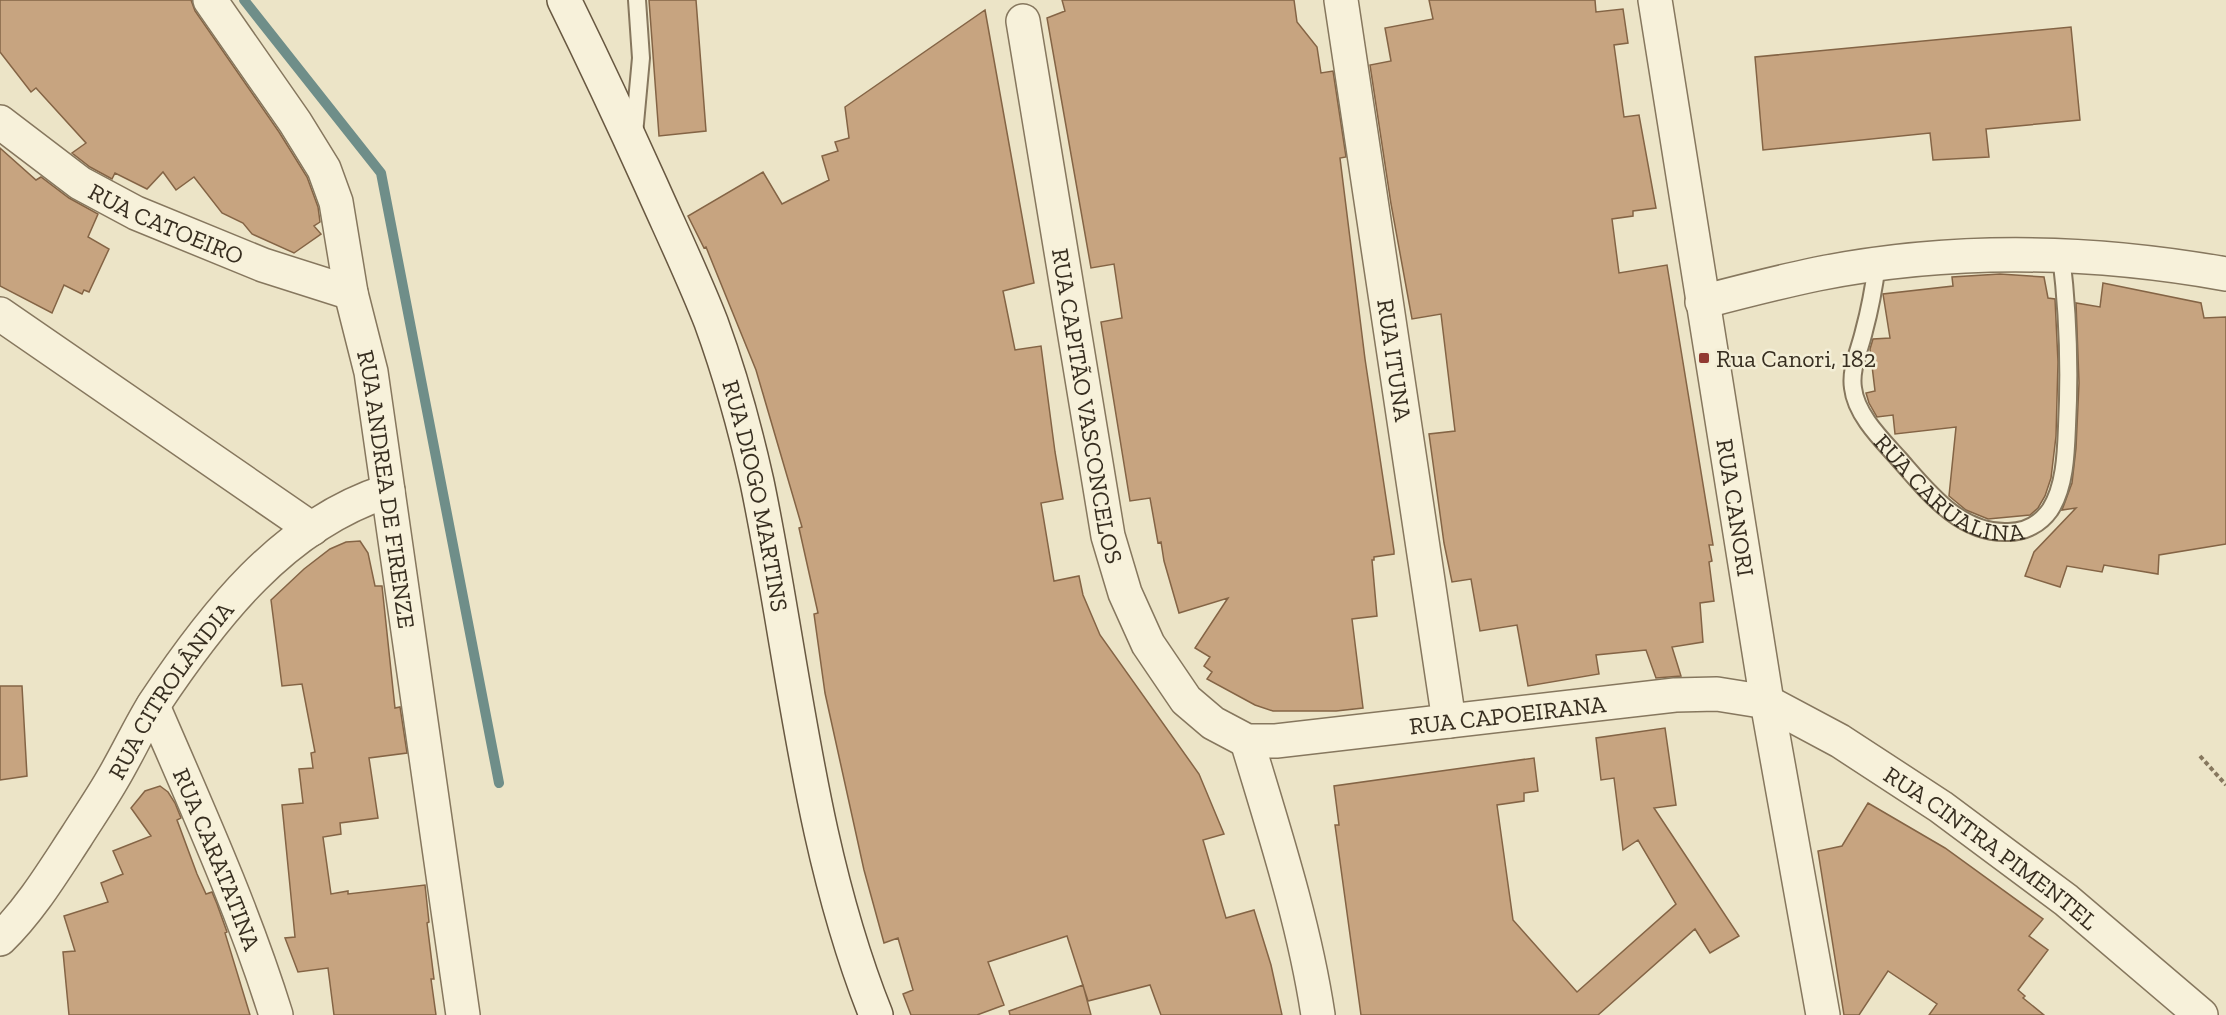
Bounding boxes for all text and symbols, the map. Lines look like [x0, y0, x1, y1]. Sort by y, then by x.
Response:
street label: RUA CATOEIRO [84, 176, 248, 270]
street label: RUA CAPITÃO VASCONCELOS [1046, 246, 1130, 567]
street label: RUA ITUNA [1371, 297, 1418, 424]
place label: Rua Canori, 182 [1716, 344, 1876, 373]
street label: RUA ANDREA DE FIRENZE [351, 347, 422, 630]
marker: Rua Canori, 182 [1697, 351, 1711, 365]
street label: RUA DIOGO MARTINS [717, 376, 795, 614]
street label: RUA CARUALINA [1868, 427, 2027, 547]
street label: RUA CANORI [1711, 437, 1761, 579]
street label: RUA CITROLÂNDIA [101, 595, 239, 784]
street label: RUA CAPOEIRANA [1407, 689, 1608, 740]
street label: RUA CINTRA PIMENTEL [1879, 759, 2104, 935]
street label: RUA CARATATINA [167, 763, 267, 954]

